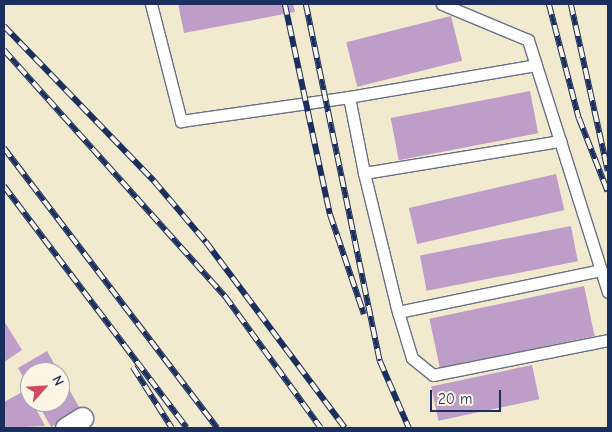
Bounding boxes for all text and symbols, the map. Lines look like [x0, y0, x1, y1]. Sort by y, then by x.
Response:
north arrow [20, 362, 70, 412]
text: N [48, 373, 68, 388]
scale bar [432, 380, 503, 412]
text: 20 m [438, 390, 472, 408]

